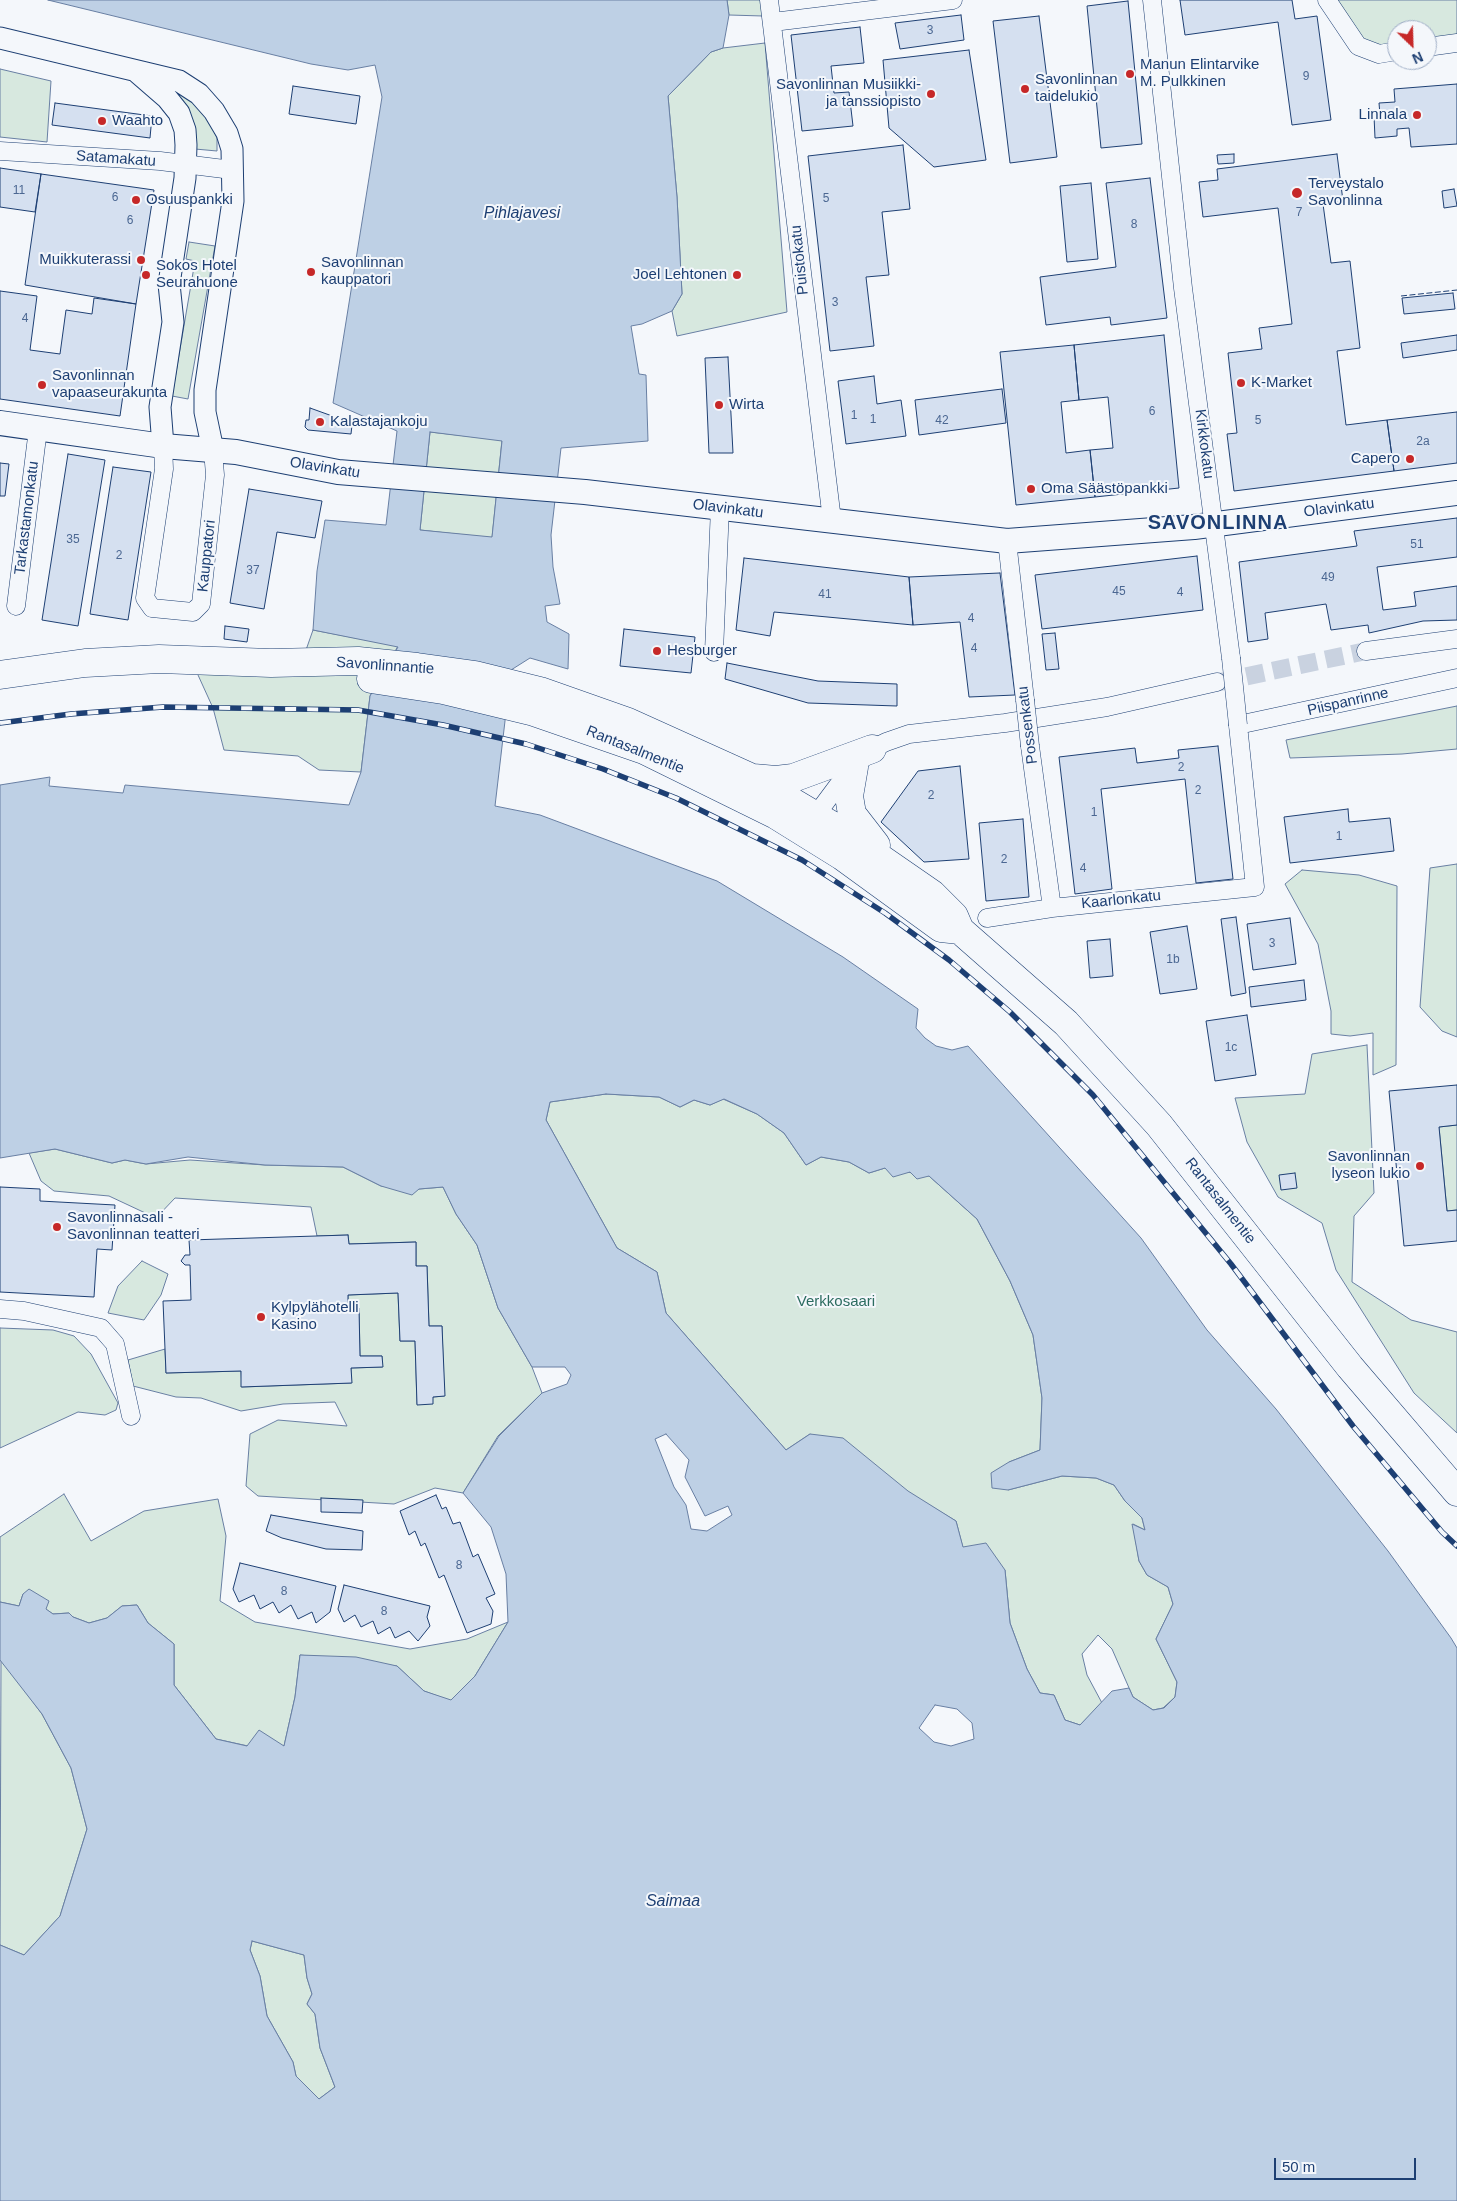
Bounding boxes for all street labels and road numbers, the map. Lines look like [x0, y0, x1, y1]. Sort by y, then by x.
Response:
street label: Satamakatu [75, 147, 157, 171]
street label: Puistokatu [787, 224, 813, 296]
street label: Kirkkokatu [1191, 408, 1217, 480]
street label: Olavinkatu [289, 454, 361, 482]
street label: Tarkastamonkatu [11, 460, 43, 576]
street label: Olavinkatu [1303, 495, 1375, 521]
street label: Olavinkatu [692, 496, 764, 522]
street label: Kauppatori [194, 519, 220, 593]
street label: Savonlinnantie [335, 654, 435, 678]
street label: Piispanrinne [1306, 684, 1390, 720]
street label: Possenkatu [1014, 685, 1042, 765]
street label: Rantasalmentie [583, 722, 687, 778]
street label: Kaarlonkatu [1080, 887, 1162, 913]
street label: Rantasalmentie [1181, 1154, 1259, 1248]

